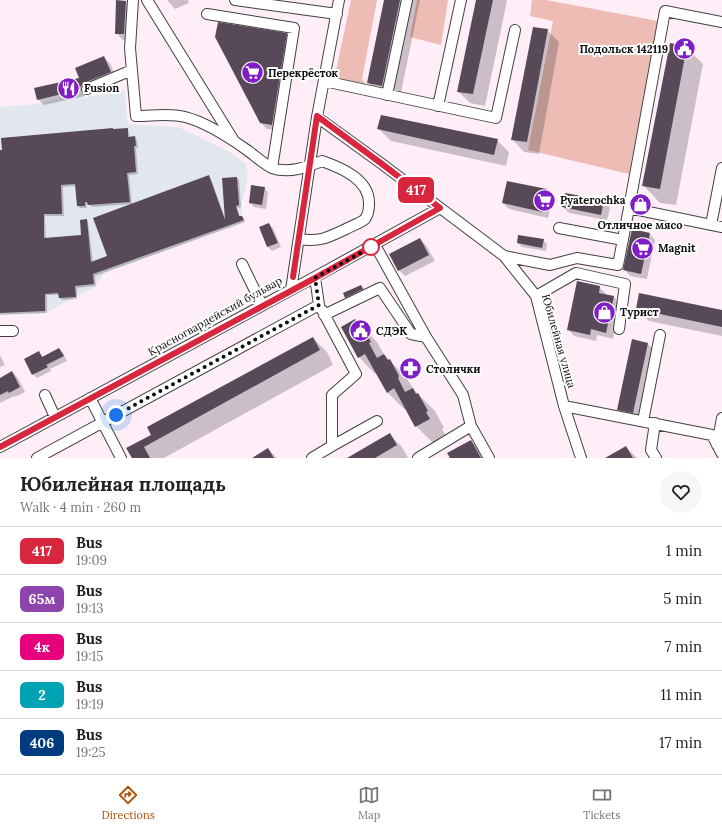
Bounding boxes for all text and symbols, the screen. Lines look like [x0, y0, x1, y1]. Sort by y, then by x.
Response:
public building icon: Подольск 142119 [671, 36, 697, 62]
place label: Подольск 142119 [579, 42, 668, 56]
supermarket icon: Перекрёсток [240, 60, 266, 86]
place label: Перекрёсток [268, 66, 339, 80]
restaurant icon: Fusion [55, 75, 81, 101]
place label: Fusion [84, 81, 119, 95]
line badge: 417 [393, 177, 439, 203]
text: 417 [406, 181, 426, 199]
supermarket icon: Pyaterochka [531, 187, 557, 213]
shop icon: Отличное мясо [627, 192, 653, 218]
place label: Pyaterochka [560, 193, 626, 207]
place label: Отличное мясо [598, 218, 683, 232]
supermarket icon: Magnit [629, 235, 655, 261]
unlabelled marker [362, 238, 380, 256]
place label: Magnit [658, 241, 696, 255]
street label: Красногвардейский бульвар [145, 273, 285, 359]
street label: Юбилейная улица [539, 292, 579, 390]
shop icon: Турист [591, 299, 617, 325]
place label: Турист [620, 305, 659, 319]
public building icon: СДЭК [348, 318, 374, 344]
place label: СДЭК [376, 324, 407, 338]
pharmacy icon: Столички [397, 356, 423, 382]
place label: Столички [426, 362, 481, 376]
your location [106, 405, 126, 425]
button: heart [660, 471, 702, 513]
text: Юбилейная площадь [20, 472, 226, 496]
text: Walk · 4 min · 260 m [20, 499, 141, 516]
text: Bus [76, 533, 102, 552]
text: 1 min [666, 541, 702, 560]
text: 417 [32, 542, 52, 560]
text: 19:09 [76, 552, 107, 569]
text: Bus [76, 581, 102, 600]
text: 5 min [663, 589, 702, 608]
text: 65м [29, 590, 55, 608]
text: 19:13 [76, 600, 103, 617]
text: Bus [76, 629, 102, 648]
text: 7 min [664, 637, 702, 656]
text: 4к [34, 638, 50, 656]
text: 19:15 [76, 648, 103, 665]
text: Bus [76, 677, 102, 696]
text: 11 min [660, 685, 702, 704]
text: 2 [38, 686, 46, 704]
text: 19:19 [76, 696, 104, 713]
text: Bus [76, 725, 102, 744]
text: 17 min [659, 733, 702, 752]
text: 406 [30, 734, 54, 752]
text: 19:25 [76, 744, 106, 761]
tab: Directions [102, 784, 155, 822]
tab: Map [358, 784, 380, 822]
tab: Tickets [583, 784, 620, 822]

